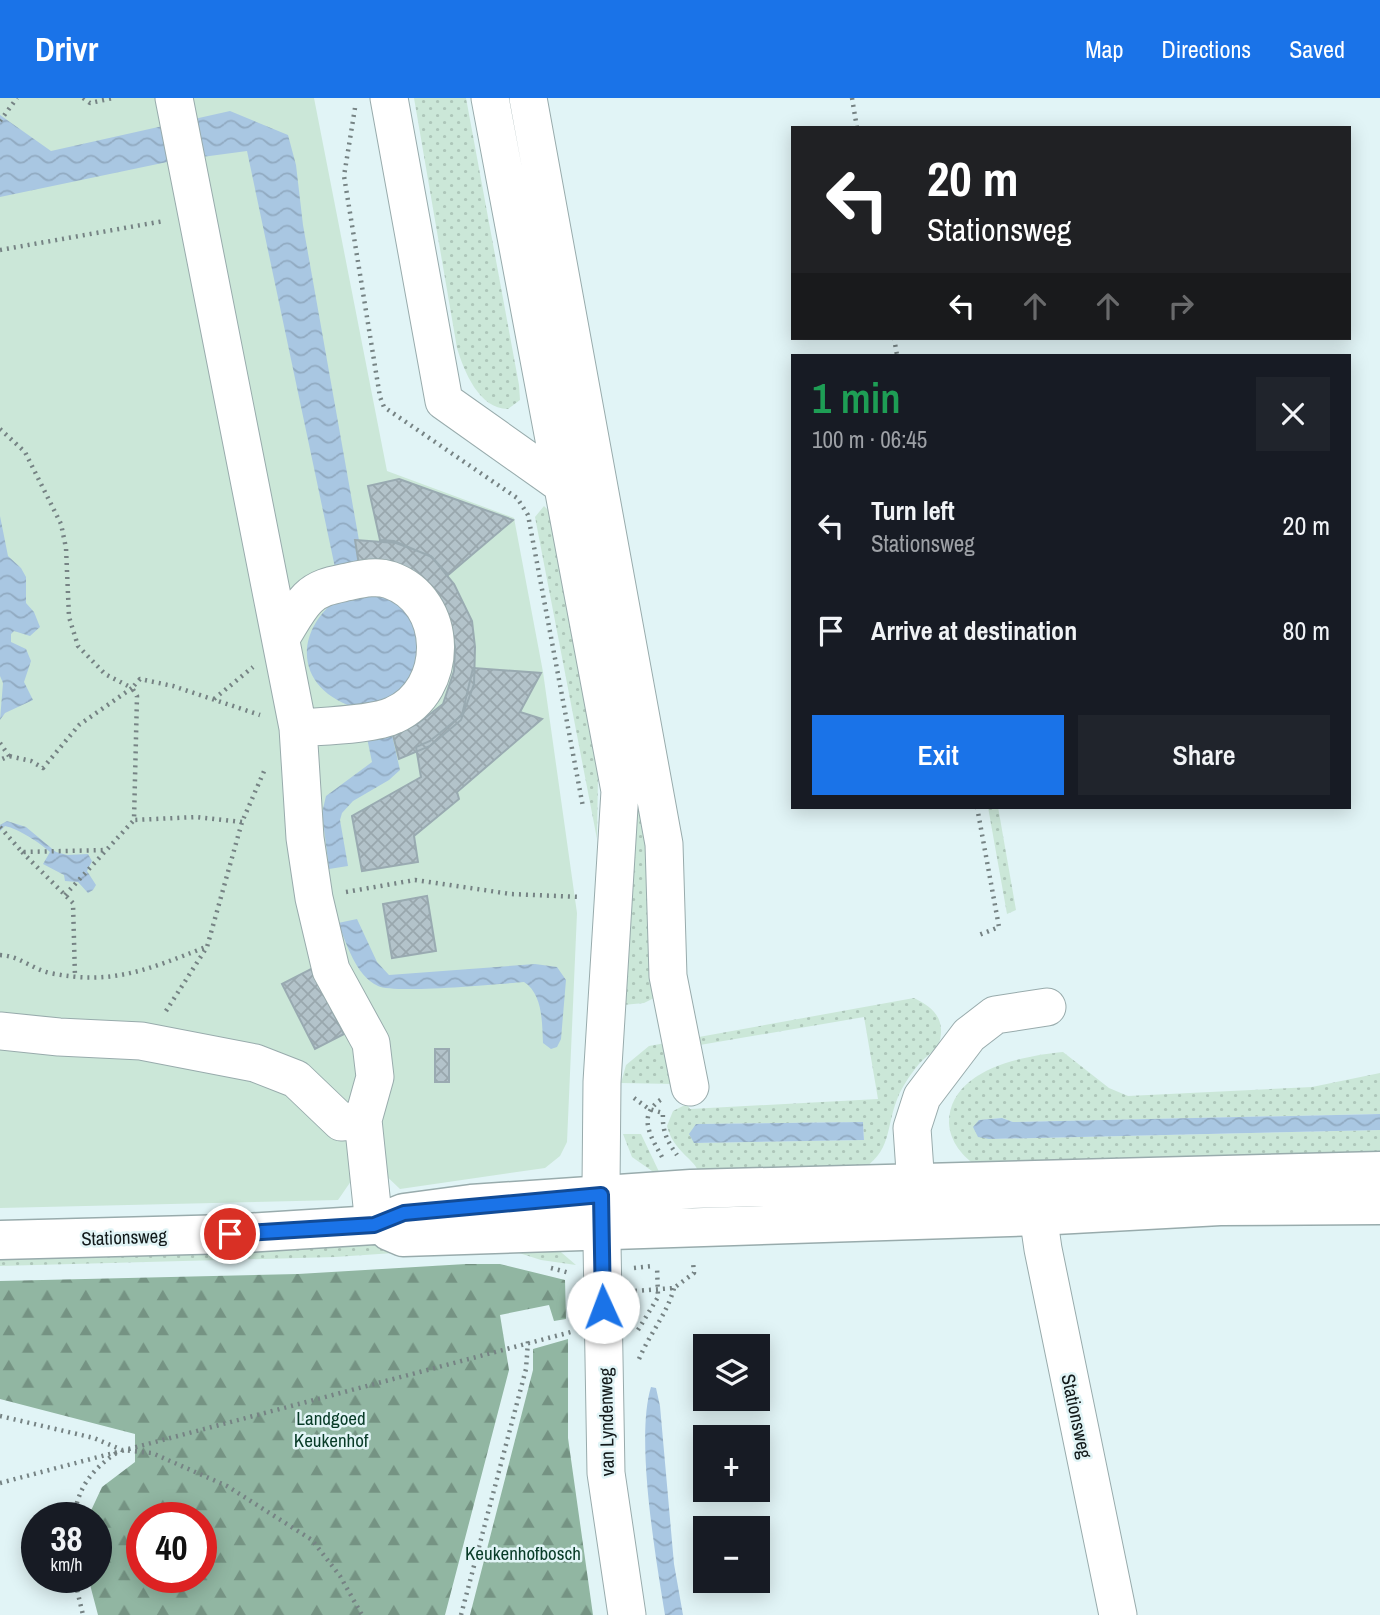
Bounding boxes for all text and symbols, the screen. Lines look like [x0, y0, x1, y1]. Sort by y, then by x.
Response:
text: Drivr [35, 27, 98, 71]
text: Map [1085, 33, 1123, 65]
text: Directions [1161, 33, 1251, 65]
text: Saved [1289, 33, 1345, 65]
text: 20 m [927, 145, 1019, 211]
icon: left [812, 154, 903, 245]
text: Stationsweg [927, 208, 1071, 251]
icon: left [943, 287, 981, 325]
icon: ahead [1016, 287, 1054, 325]
icon: ahead [1089, 287, 1127, 325]
icon: right [1162, 287, 1200, 325]
text: 1 min [812, 370, 901, 426]
button: close [1256, 377, 1330, 451]
text: 100 m · 06:45 [812, 424, 927, 455]
text: Turn left [871, 493, 955, 528]
icon: left [812, 507, 850, 545]
text: 20 m [1283, 508, 1330, 543]
text: Stationsweg [871, 528, 975, 559]
icon: arrive [812, 612, 850, 650]
text: Arrive at destination [871, 613, 1077, 648]
text: 80 m [1283, 613, 1330, 648]
button: Exit [812, 715, 1064, 795]
button: Share [1078, 715, 1330, 795]
pin [200, 1204, 260, 1264]
icon: arrive [211, 1215, 249, 1253]
street label: Stationsweg [81, 1222, 168, 1251]
position arrow [566, 1270, 640, 1344]
map controls [693, 1334, 770, 1593]
button: layers [693, 1334, 770, 1411]
street label: van Lyndenweg [592, 1367, 620, 1477]
street label: Stationsweg [1055, 1371, 1099, 1461]
park label: Landgoed Keukenhof [294, 1405, 369, 1453]
button: + [693, 1425, 770, 1502]
speed limit sign: 40 [126, 1502, 217, 1593]
text: 38 [51, 1515, 82, 1562]
button: − [693, 1516, 770, 1593]
park label: Keukenhofbosch [465, 1540, 581, 1566]
text: km/h [51, 1552, 83, 1577]

